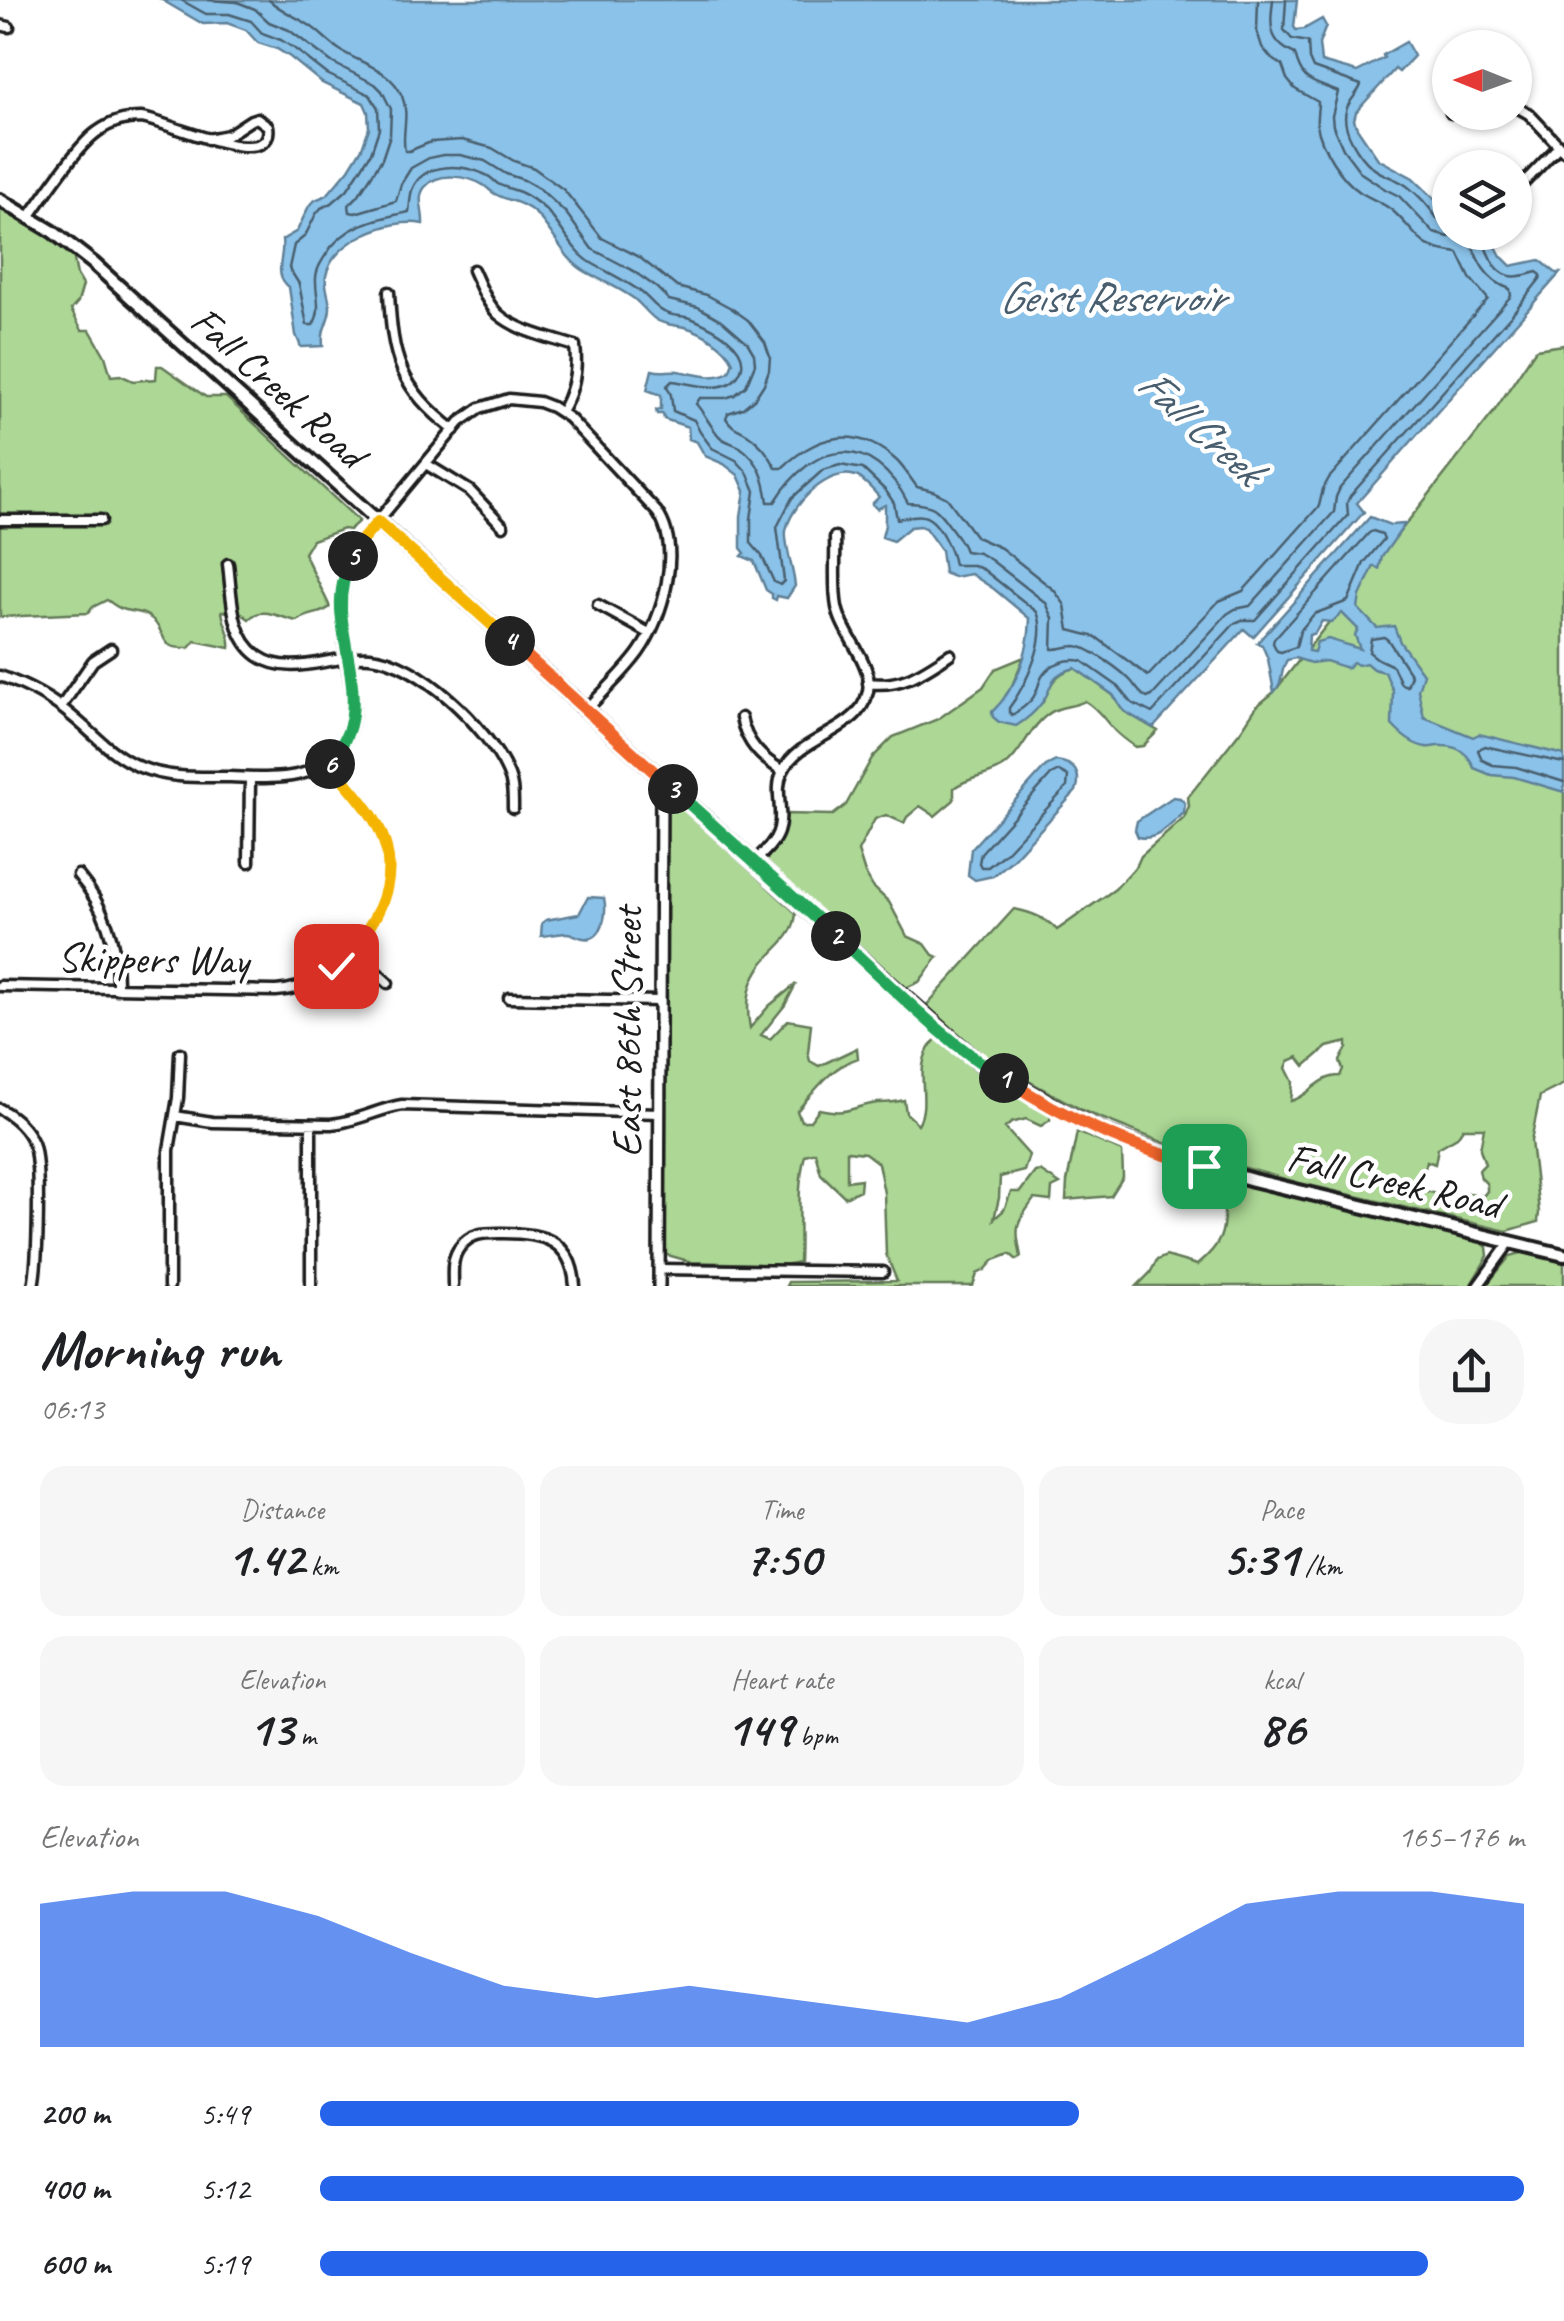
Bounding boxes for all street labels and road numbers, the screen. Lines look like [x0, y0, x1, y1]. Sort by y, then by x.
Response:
street label: Fall Creek Road [180, 295, 381, 484]
street label: East 86th Street [601, 903, 654, 1157]
street label: Skippers Way [57, 931, 253, 987]
street label: Fall Creek Road [1282, 1131, 1512, 1233]

